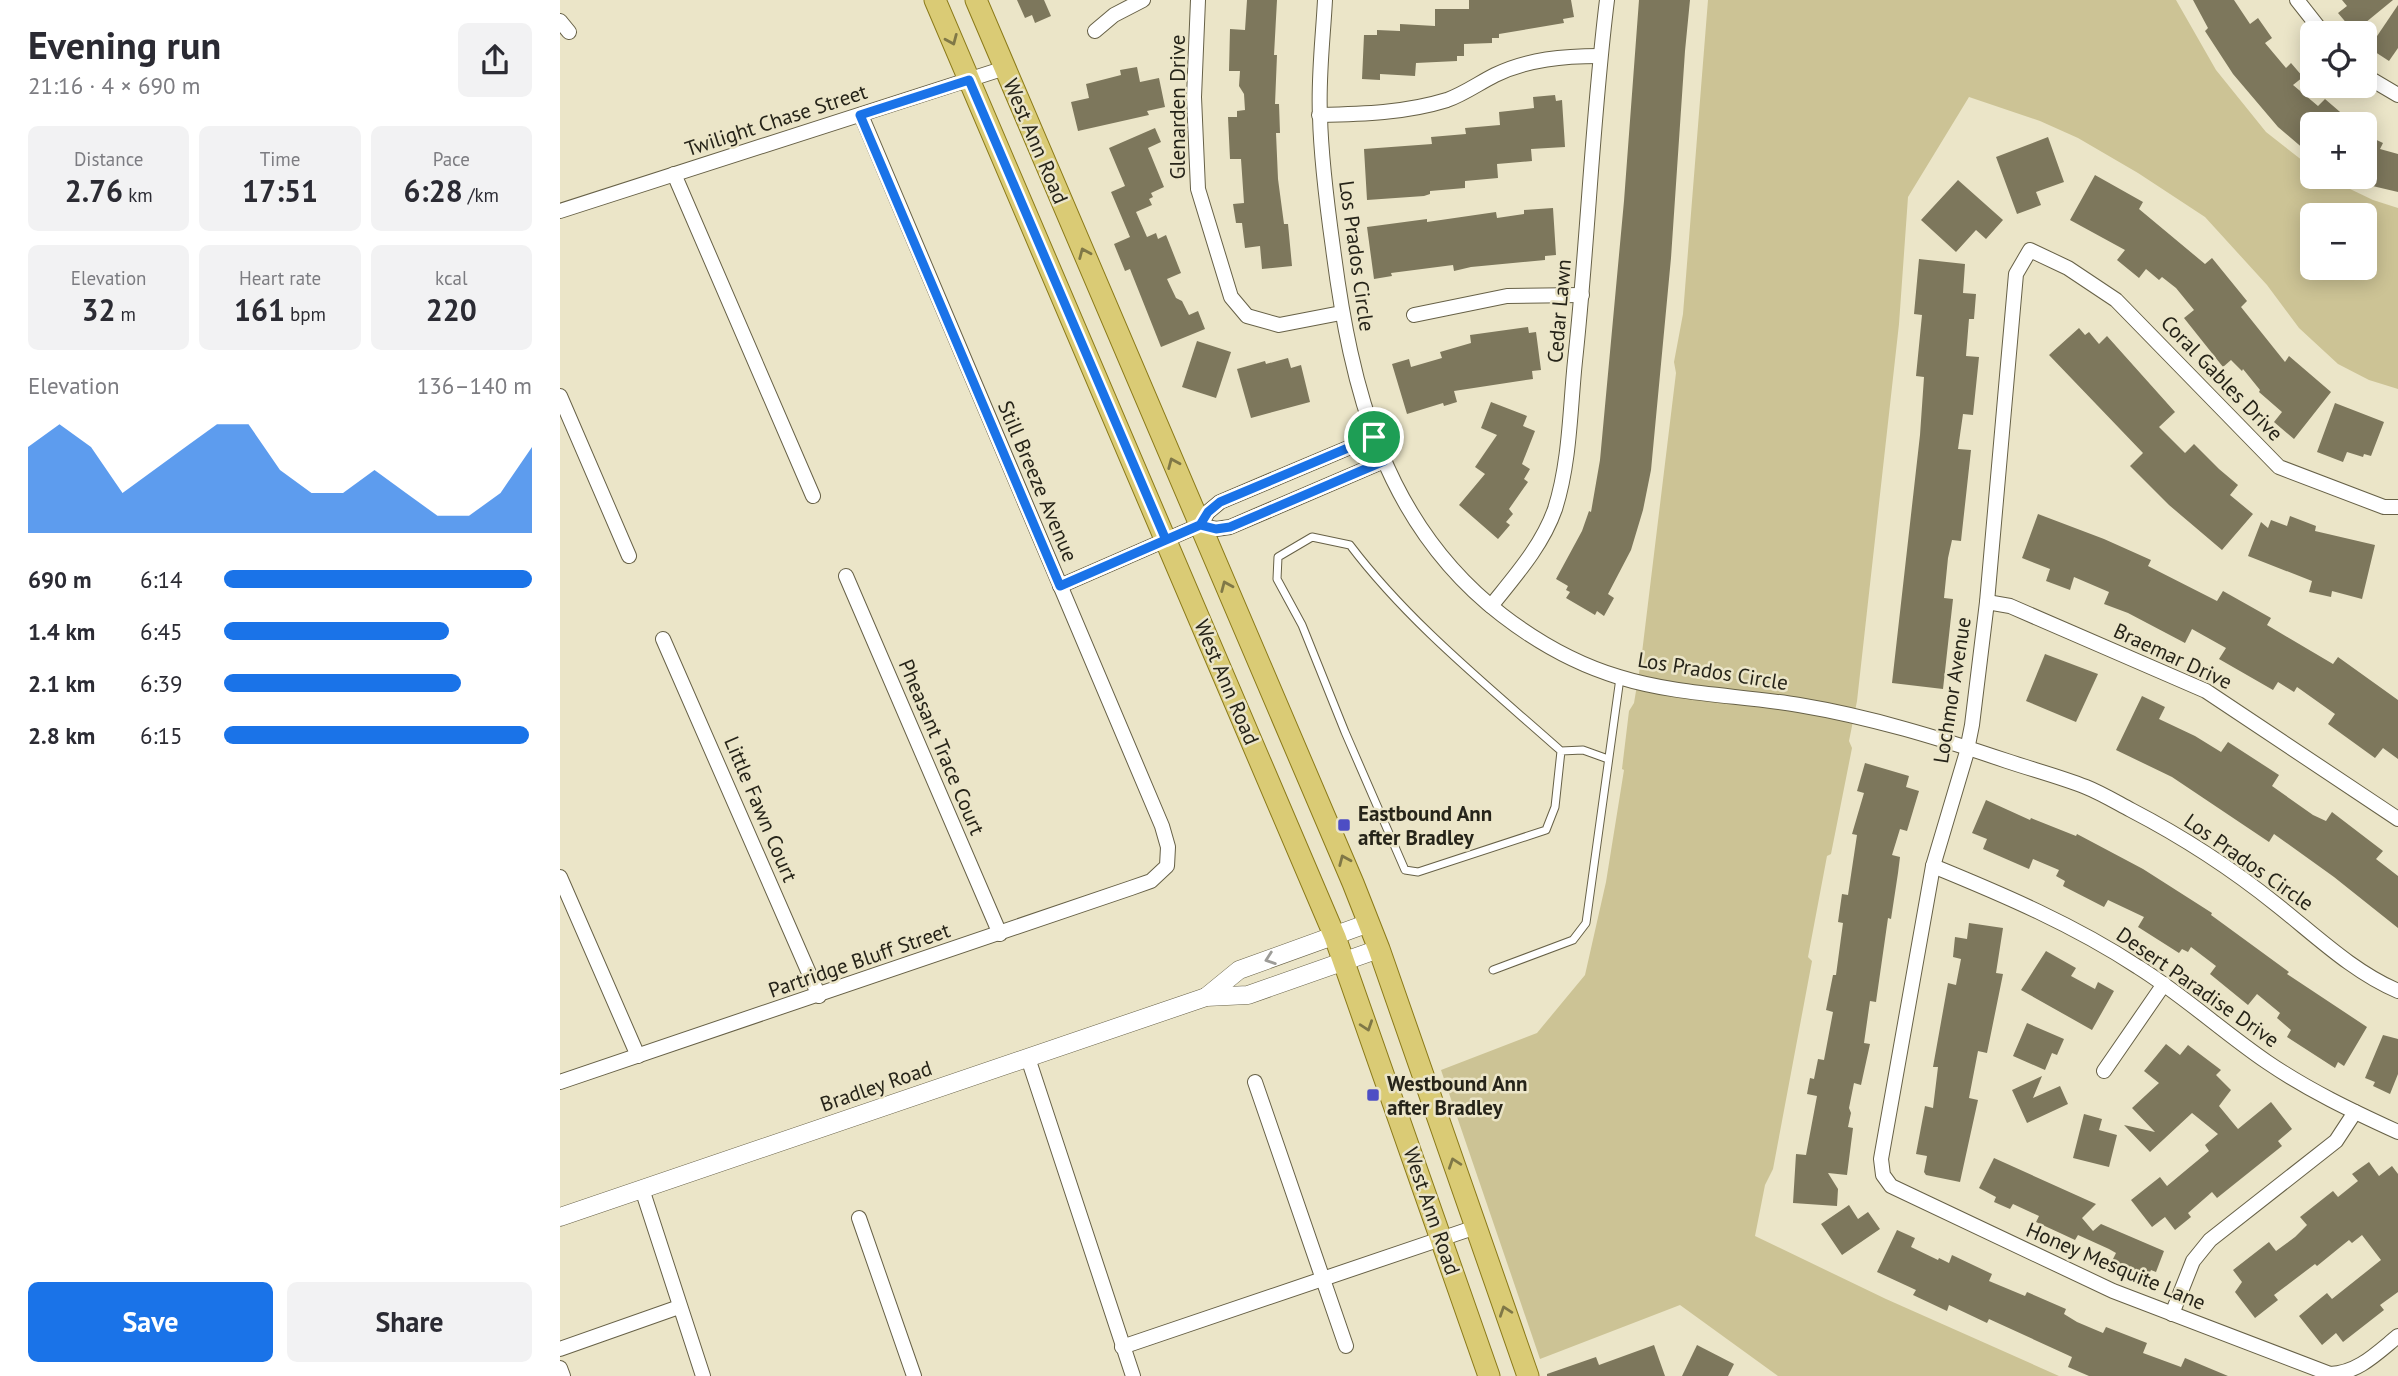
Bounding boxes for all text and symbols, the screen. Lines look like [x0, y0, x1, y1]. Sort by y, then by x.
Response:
text: Evening run [28, 20, 221, 69]
map controls [2300, 21, 2377, 280]
button: locate [2300, 21, 2377, 98]
button: share [458, 23, 532, 97]
one-way arrow [944, 33, 958, 45]
street label: Glenarden Drive [1164, 35, 1191, 179]
text: 21:16 · 4 × 690 m [28, 71, 200, 100]
street label: West Ann Road [998, 74, 1074, 208]
street label: Twilight Chase Street [682, 78, 870, 162]
button: + [2300, 112, 2377, 189]
text: Distance [74, 147, 143, 171]
text: Time [260, 147, 300, 171]
text: Pace [433, 147, 470, 171]
text: 2.76 [65, 171, 123, 210]
text: 17:51 [242, 171, 318, 210]
text: 6:28 [404, 171, 463, 210]
street label: Los Prados Circle [1333, 179, 1381, 333]
text: km [123, 183, 153, 207]
text: /km [463, 183, 499, 207]
button: − [2300, 203, 2377, 280]
one-way arrow [1078, 248, 1092, 260]
street label: Cedar Lawn [1541, 258, 1577, 364]
text: Elevation [71, 266, 147, 290]
text: Heart rate [239, 266, 321, 290]
text: kcal [435, 266, 468, 290]
text: 32 [81, 290, 115, 329]
text: 161 [234, 290, 285, 329]
text: 220 [426, 290, 477, 329]
text: m [115, 302, 136, 326]
text: bpm [285, 302, 326, 326]
street label: Coral Gables Drive [2155, 309, 2289, 447]
text: Elevation [28, 371, 120, 400]
text: 136–140 m [417, 371, 532, 400]
street label: Still Breeze Avenue [992, 396, 1084, 566]
pin [1344, 407, 1404, 467]
icon: arrive [1355, 418, 1393, 456]
one-way arrow [1167, 457, 1181, 470]
text: 690 m [28, 565, 91, 594]
text: 6:14 [140, 565, 183, 594]
one-way arrow [1220, 581, 1234, 593]
street label: West Ann Road [1189, 615, 1265, 749]
street label: Lochmor Avenue [1927, 615, 1977, 765]
text: 1.4 km [28, 617, 95, 646]
text: 6:45 [140, 617, 183, 646]
street label: Braemar Drive [2109, 617, 2237, 695]
street label: Los Prados Circle [1636, 646, 1790, 696]
street label: Pheasant Trace Court [893, 655, 991, 839]
text: 2.1 km [28, 669, 95, 698]
text: 6:39 [140, 669, 183, 698]
text: 2.8 km [28, 721, 95, 750]
text: 6:15 [140, 721, 183, 750]
street label: Little Fawn Court [718, 732, 804, 886]
place label: Eastbound Ann after Bradley [1358, 800, 1492, 851]
street label: Los Prados Circle [2179, 807, 2319, 917]
marker: Eastbound Ann after Bradley [1336, 817, 1352, 833]
one-way arrow [1338, 855, 1352, 867]
street label: Partridge Bluff Street [765, 916, 953, 1004]
street label: Desert Paradise Drive [2111, 921, 2285, 1053]
one-way arrow [1265, 951, 1277, 965]
one-way arrow [1359, 1020, 1373, 1032]
street label: Bradley Road [816, 1054, 936, 1118]
place label: Westbound Ann after Bradley [1387, 1070, 1528, 1121]
marker: Westbound Ann after Bradley [1365, 1087, 1381, 1103]
street label: West Ann Road [1398, 1144, 1466, 1278]
one-way arrow [1448, 1157, 1462, 1169]
street label: Honey Mesquite Lane [2022, 1216, 2210, 1316]
button: Save [28, 1282, 273, 1362]
button: Share [287, 1282, 532, 1362]
one-way arrow [1499, 1306, 1513, 1318]

